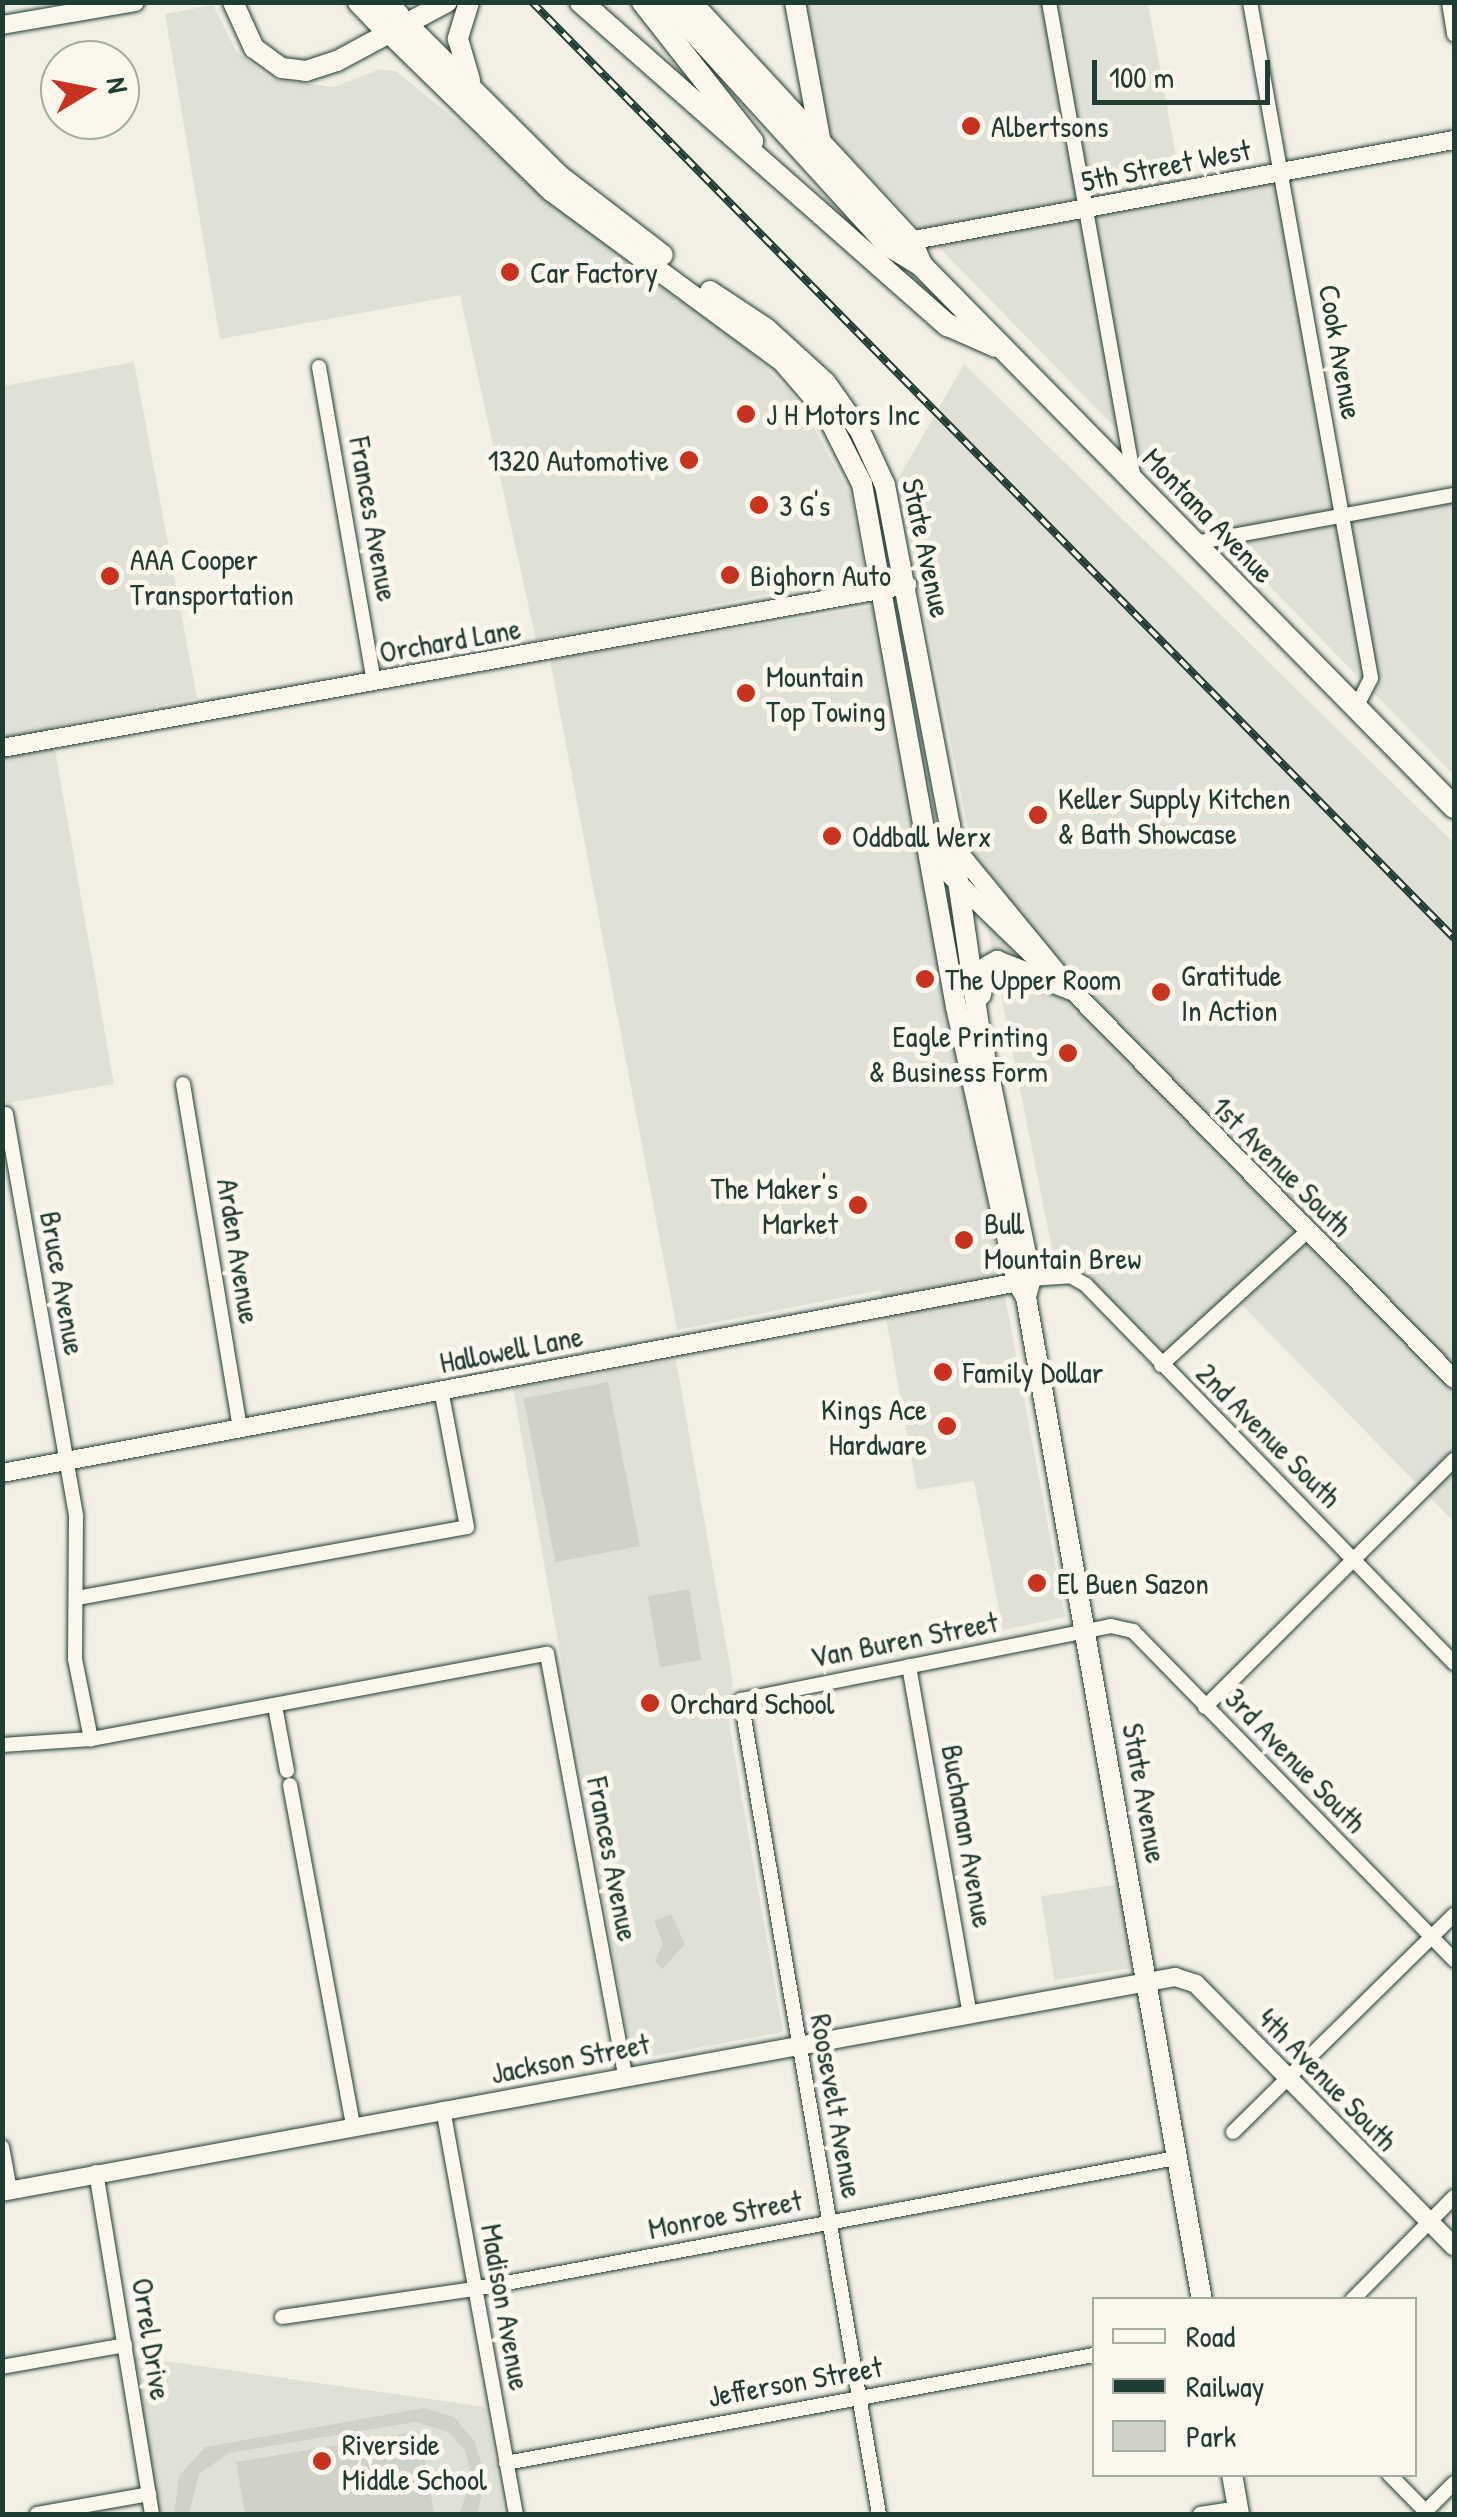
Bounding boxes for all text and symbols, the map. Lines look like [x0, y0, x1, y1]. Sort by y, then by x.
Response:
north arrow [40, 40, 140, 140]
scale bar [1097, 40, 1274, 102]
text: 100 m [1109, 57, 1174, 97]
text: N [98, 74, 138, 96]
place label: Albertsons [991, 108, 1109, 144]
marker: Albertsons [960, 115, 982, 137]
street label: 5th Street West [1078, 131, 1254, 199]
place label: Car Factory [530, 254, 658, 290]
marker: Car Factory [499, 261, 521, 283]
street label: Cook Avenue [1311, 282, 1371, 422]
place label: J H Motors Inc [766, 396, 920, 432]
marker: J H Motors Inc [735, 403, 757, 425]
street label: Frances Avenue [342, 434, 406, 604]
street label: Montana Avenue [1136, 440, 1282, 590]
place label: 1320 Automotive [488, 442, 669, 478]
marker: 1320 Automotive [678, 449, 700, 471]
street label: State Avenue [895, 475, 959, 621]
place label: 3 G's [779, 487, 830, 523]
marker: 3 G's [748, 494, 770, 516]
place label: AAA Cooper Transportation [130, 541, 294, 612]
place label: Bighorn Auto [750, 557, 891, 593]
marker: Bighorn Auto [719, 564, 741, 586]
marker: AAA Cooper Transportation [99, 565, 121, 587]
street label: Orchard Lane [377, 610, 523, 670]
place label: Mountain Top Towing [766, 658, 886, 728]
marker: Mountain Top Towing [735, 682, 757, 704]
place label: Keller Supply Kitchen & Bath Showcase [1058, 780, 1290, 850]
marker: Keller Supply Kitchen & Bath Showcase [1027, 804, 1049, 826]
place label: Oddball Werx [852, 818, 991, 854]
marker: Oddball Werx [821, 825, 843, 847]
place label: Gratitude In Action [1181, 957, 1282, 1028]
place label: The Upper Room [945, 961, 1121, 997]
marker: The Upper Room [914, 968, 936, 990]
marker: Gratitude In Action [1150, 981, 1172, 1003]
place label: Eagle Printing & Business Form [869, 1018, 1048, 1088]
marker: Eagle Printing & Business Form [1057, 1042, 1079, 1064]
street label: 1st Avenue South [1204, 1088, 1360, 1244]
place label: The Maker's Market [711, 1170, 838, 1240]
street label: Arden Avenue [210, 1176, 268, 1326]
marker: The Maker's Market [847, 1194, 869, 1216]
place label: Bull Mountain Brew [984, 1205, 1141, 1276]
street label: Bruce Avenue [33, 1208, 93, 1358]
marker: Bull Mountain Brew [953, 1229, 975, 1251]
street label: Hallowell Lane [436, 1318, 586, 1380]
place label: Family Dollar [963, 1354, 1103, 1390]
street label: 2nd Avenue South [1189, 1355, 1349, 1515]
marker: Family Dollar [932, 1361, 954, 1383]
place label: Kings Ace Hardware [821, 1391, 927, 1462]
marker: Kings Ace Hardware [936, 1415, 958, 1437]
place label: El Buen Sazon [1057, 1565, 1209, 1601]
marker: El Buen Sazon [1026, 1572, 1048, 1594]
street label: Van Buren Street [807, 1603, 1001, 1675]
street label: 3rd Avenue South [1218, 1680, 1374, 1840]
place label: Orchard School [670, 1685, 835, 1721]
marker: Orchard School [639, 1692, 661, 1714]
street label: State Avenue [1115, 1720, 1175, 1866]
street label: Buchanan Avenue [934, 1742, 1002, 1930]
street label: Frances Avenue [579, 1774, 647, 1944]
street label: 4th Avenue South [1251, 2000, 1405, 2158]
street label: Roosevelt Avenue [803, 2011, 871, 2201]
street label: Jackson Street [488, 2025, 652, 2091]
street label: Monroe Street [645, 2181, 805, 2247]
street label: Madison Avenue [474, 2221, 538, 2393]
street label: Orrel Drive [125, 2275, 179, 2403]
legend [1092, 2297, 1417, 2477]
text: Road [1186, 2316, 1235, 2356]
street label: Jefferson Street [705, 2348, 885, 2414]
text: Railway [1186, 2366, 1264, 2406]
text: Park [1186, 2416, 1236, 2456]
place label: Riverside Middle School [342, 2426, 487, 2496]
marker: Riverside Middle School [311, 2450, 333, 2472]

